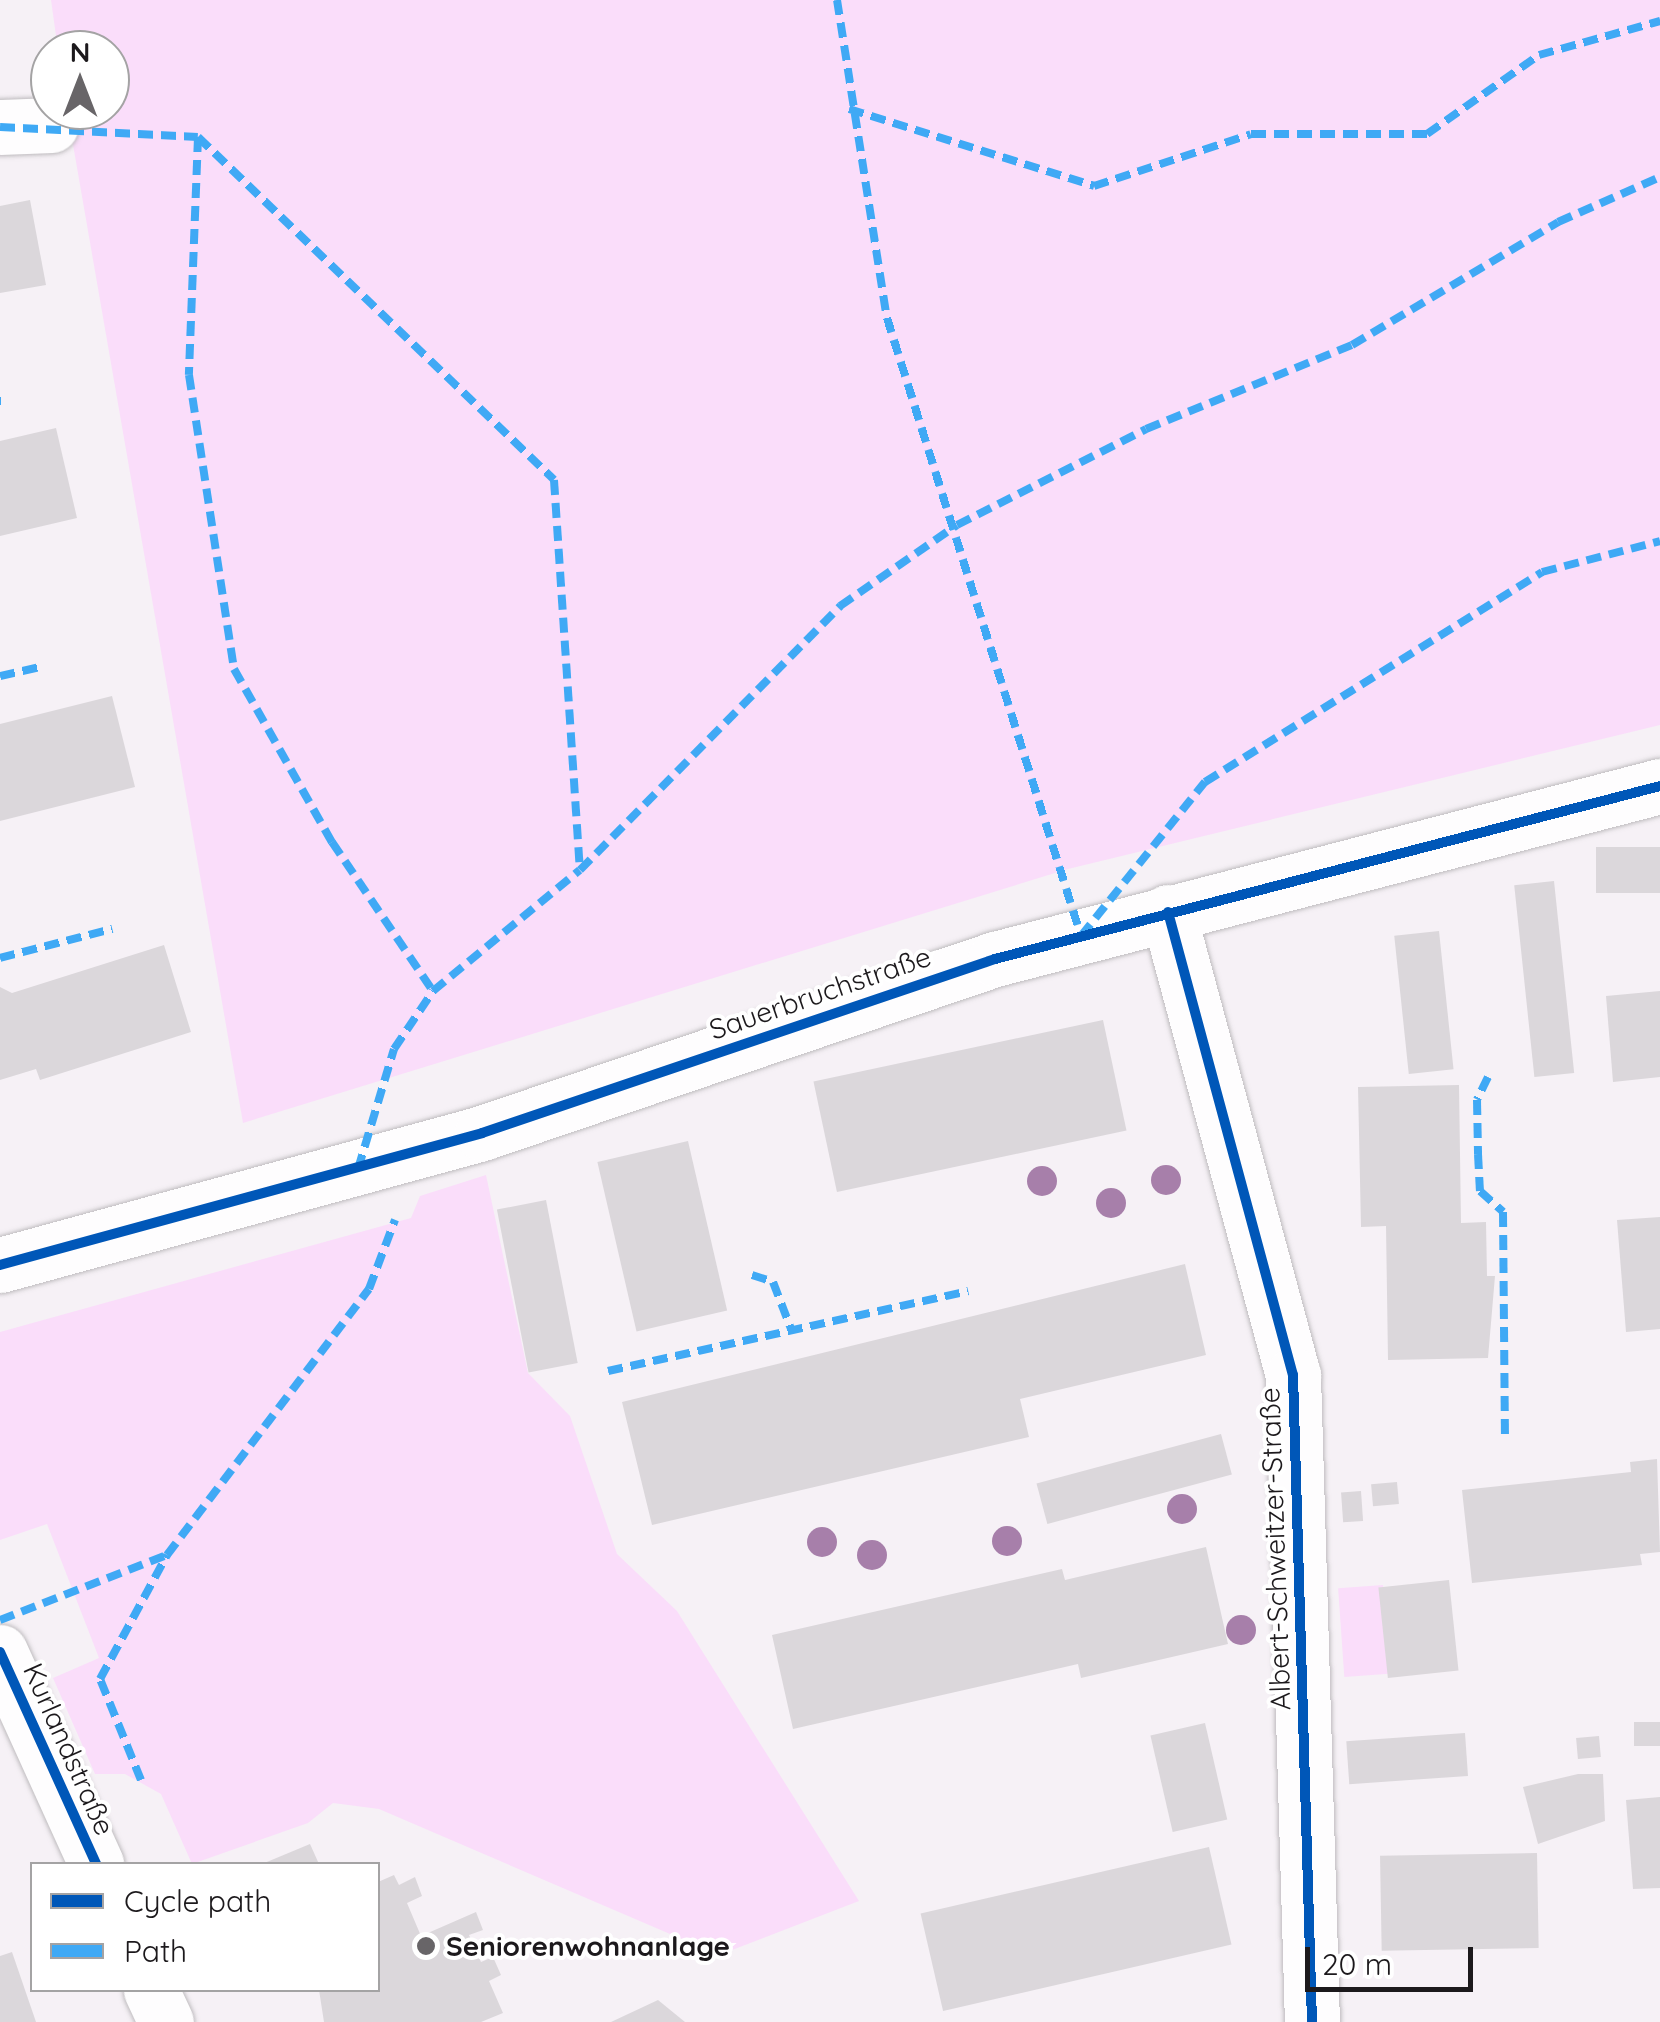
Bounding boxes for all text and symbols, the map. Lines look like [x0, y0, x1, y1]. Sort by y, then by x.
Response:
north arrow [30, 30, 130, 130]
text: N [70, 34, 90, 69]
street label: Sauerbruchstraße [705, 939, 935, 1047]
street label: Albert-Schweitzer-Straße [1253, 1387, 1297, 1711]
street label: Kurlandstraße [16, 1658, 122, 1840]
legend [30, 1862, 380, 1992]
text: Cycle path [124, 1882, 271, 1920]
scale bar [1310, 1927, 1478, 1989]
place label: Seniorenwohnanlage [446, 1929, 730, 1963]
text: Path [124, 1932, 187, 1970]
marker: Seniorenwohnanlage [415, 1935, 437, 1957]
text: 20 m [1322, 1945, 1392, 1983]

